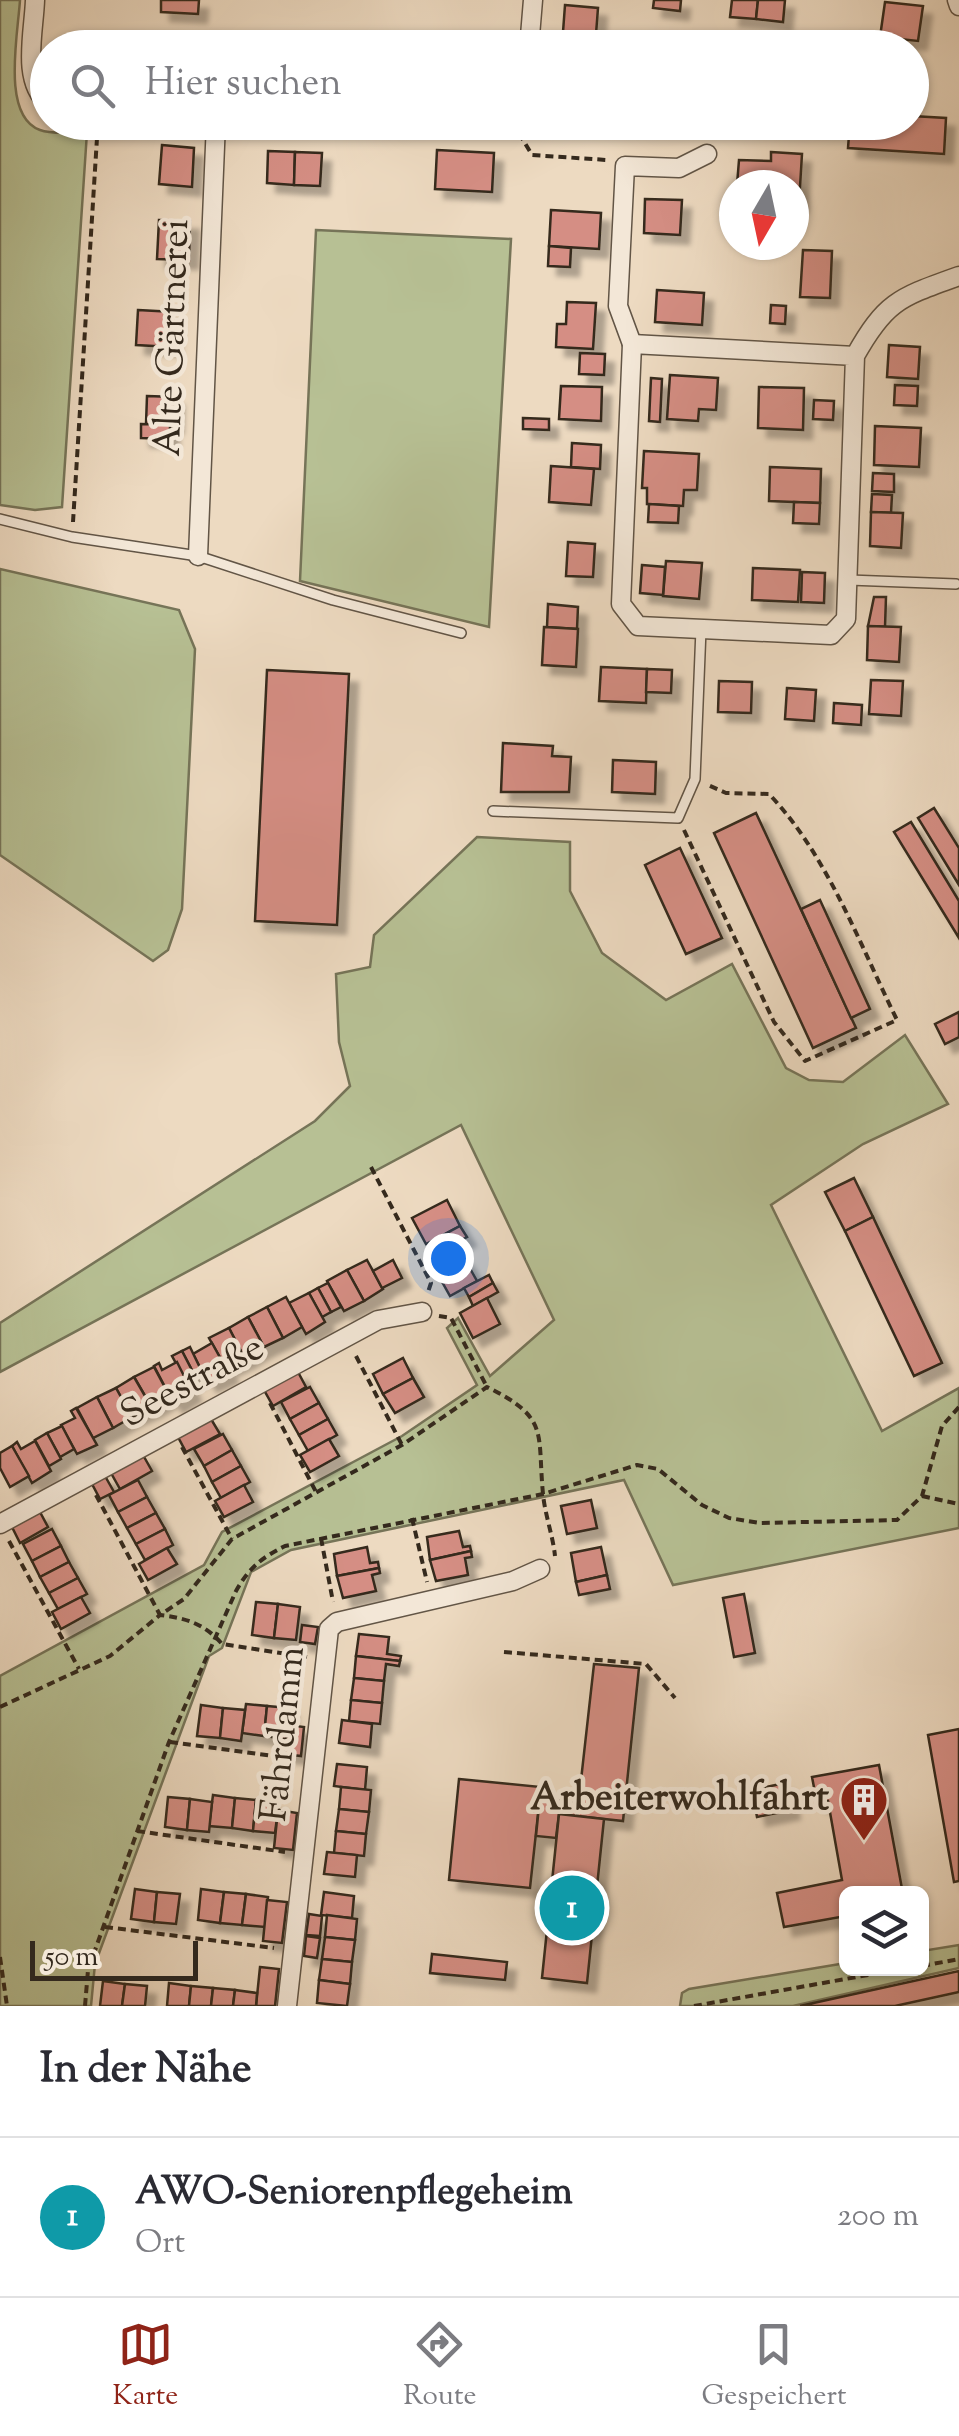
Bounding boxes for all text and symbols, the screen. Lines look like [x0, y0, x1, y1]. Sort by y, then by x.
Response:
search box [30, 30, 929, 140]
icon: search [65, 58, 120, 113]
text: Hier suchen [145, 58, 342, 112]
north arrow [719, 170, 809, 260]
street label: Alte Gärtnerei [143, 218, 205, 458]
your location [423, 1233, 474, 1284]
street label: Seestraße [112, 1323, 274, 1443]
street label: Fährdamm [249, 1644, 321, 1824]
place label: Arbeiterwohlfahrt [530, 1773, 829, 1827]
building icon: Arbeiterwohlfahrt [838, 1774, 890, 1842]
pin: 1 [540, 1870, 604, 1946]
map controls [839, 1886, 929, 1976]
button: layers [839, 1886, 929, 1976]
scale bar [30, 1936, 198, 1980]
text: 50 m [45, 1938, 99, 1978]
text: In der Nähe [40, 2041, 252, 2101]
text: AWO-Seniorenpflegeheim [135, 2167, 573, 2221]
text: 1 [67, 2194, 78, 2240]
text: 200 m [837, 2194, 919, 2240]
text: Ort [135, 2221, 185, 2267]
tab: Karte [112, 2317, 178, 2417]
tab: Route [403, 2317, 477, 2417]
tab: Gespeichert [701, 2317, 847, 2417]

